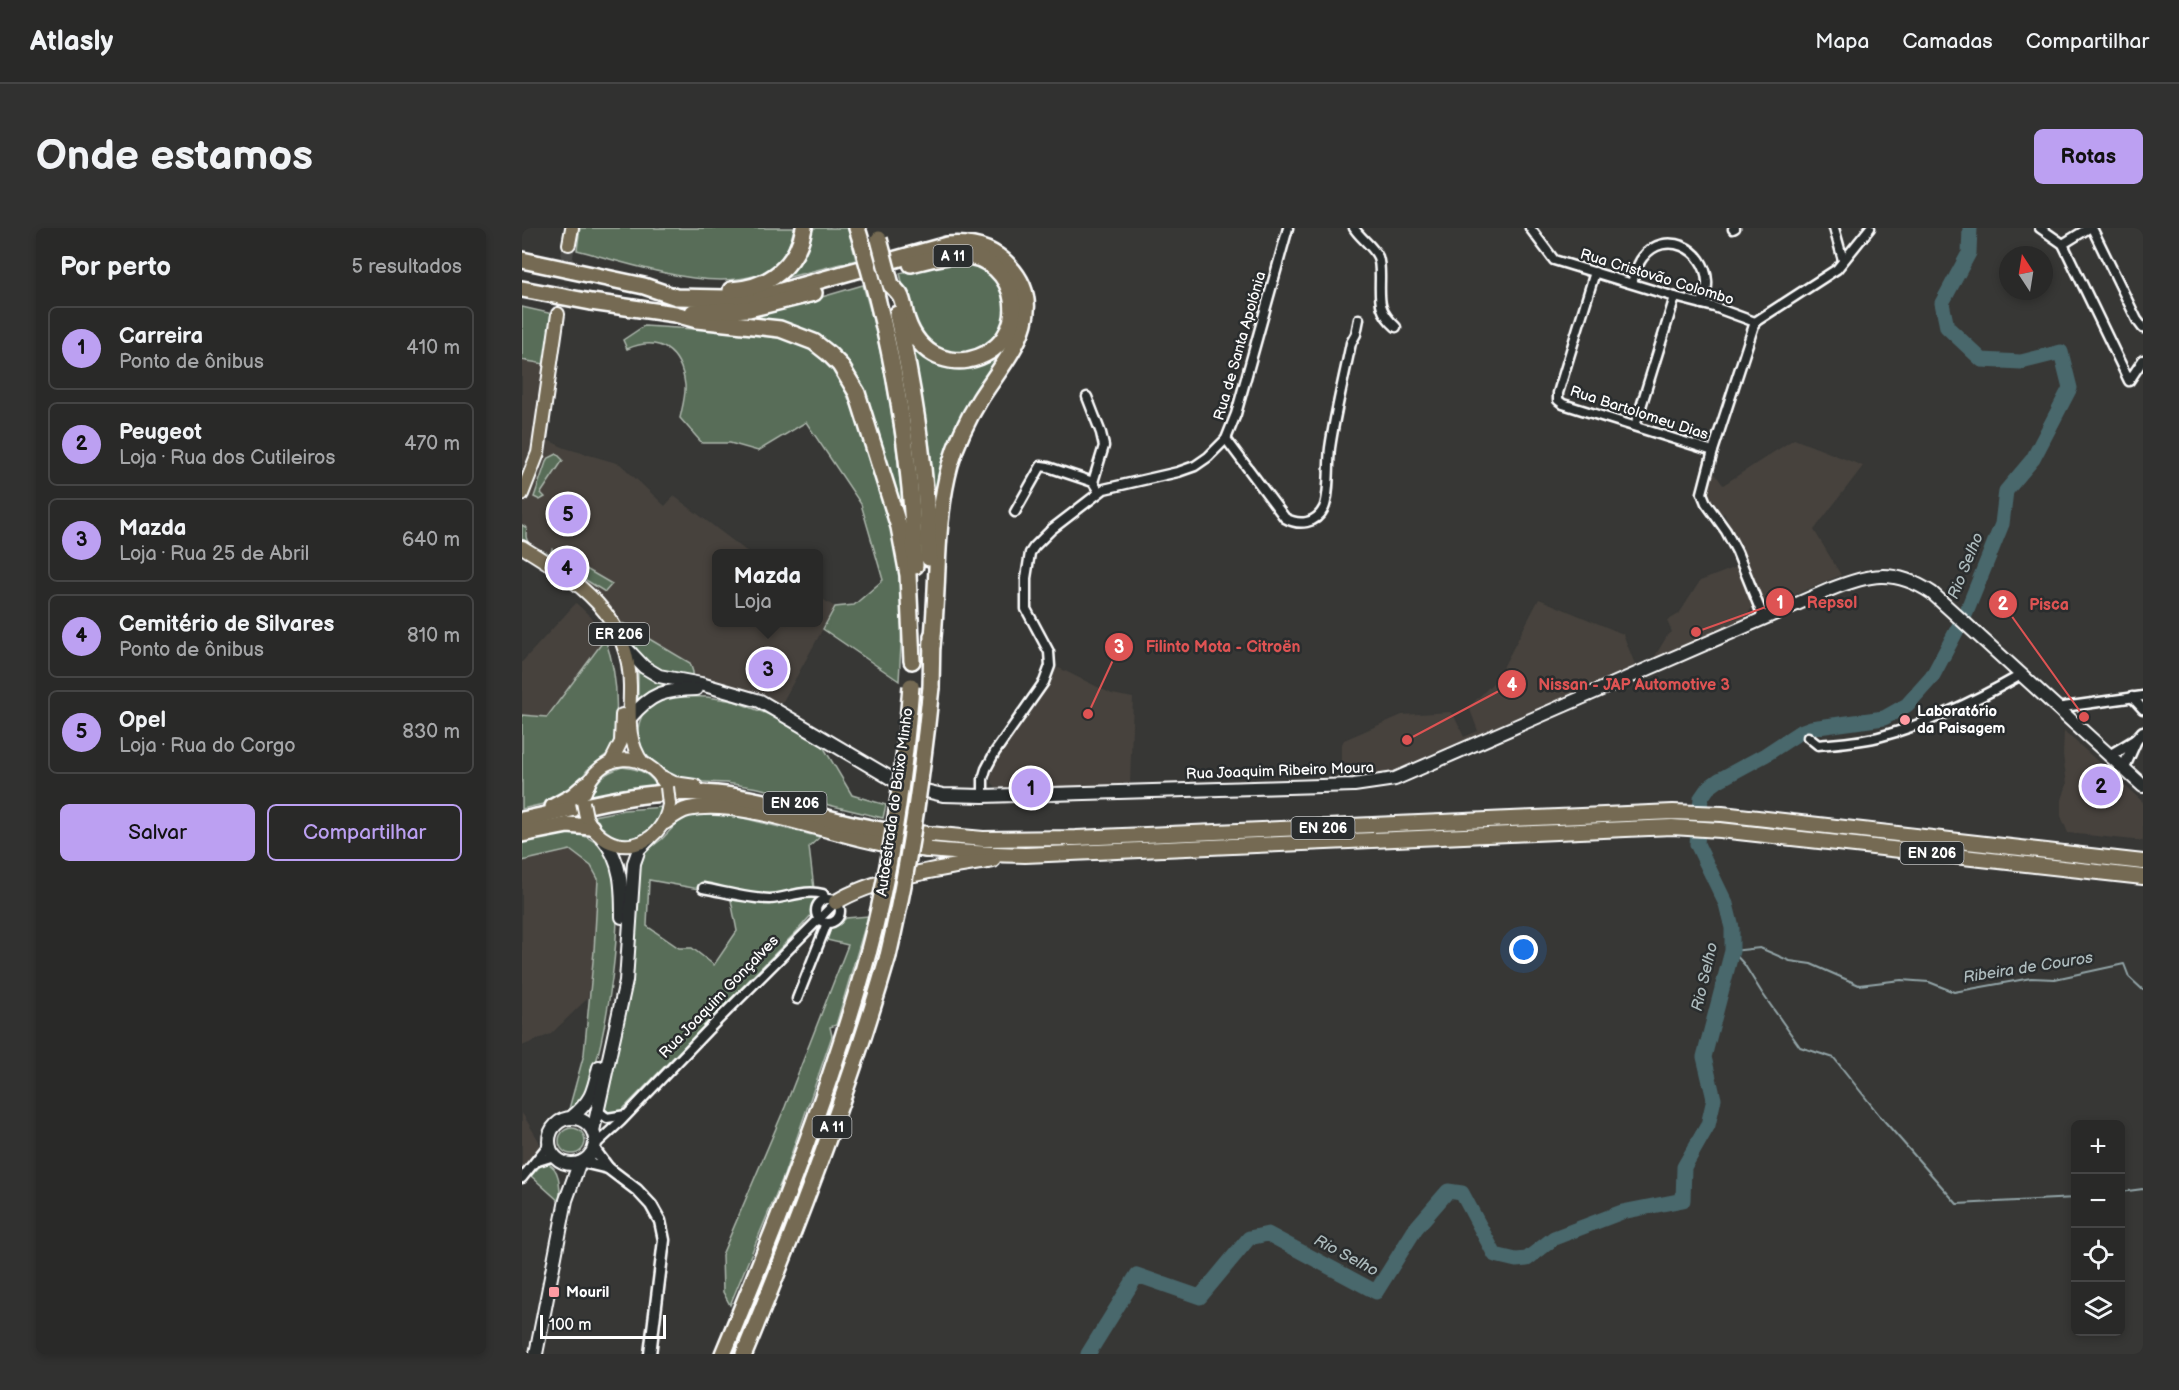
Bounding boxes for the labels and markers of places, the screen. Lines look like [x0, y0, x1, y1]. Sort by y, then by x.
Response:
pin: 5 [548, 492, 588, 536]
pin: 4 [548, 546, 586, 590]
callout: Repsol [1765, 585, 1870, 619]
callout: Pisca [1988, 587, 2081, 621]
callout: Filinto Mota - Citroën [1104, 630, 1313, 664]
pin: 3 [748, 646, 788, 692]
callout: Nissan - JAP Automotive 3 [1497, 667, 1742, 701]
place label: Laboratório da Paisagem [1917, 702, 2006, 738]
marker: Laboratório da Paisagem [1898, 713, 1912, 727]
pin: 2 [2082, 764, 2120, 808]
pin: 1 [1012, 766, 1050, 810]
place label: Mouril [566, 1283, 609, 1302]
marker: Mouril [547, 1285, 561, 1299]

